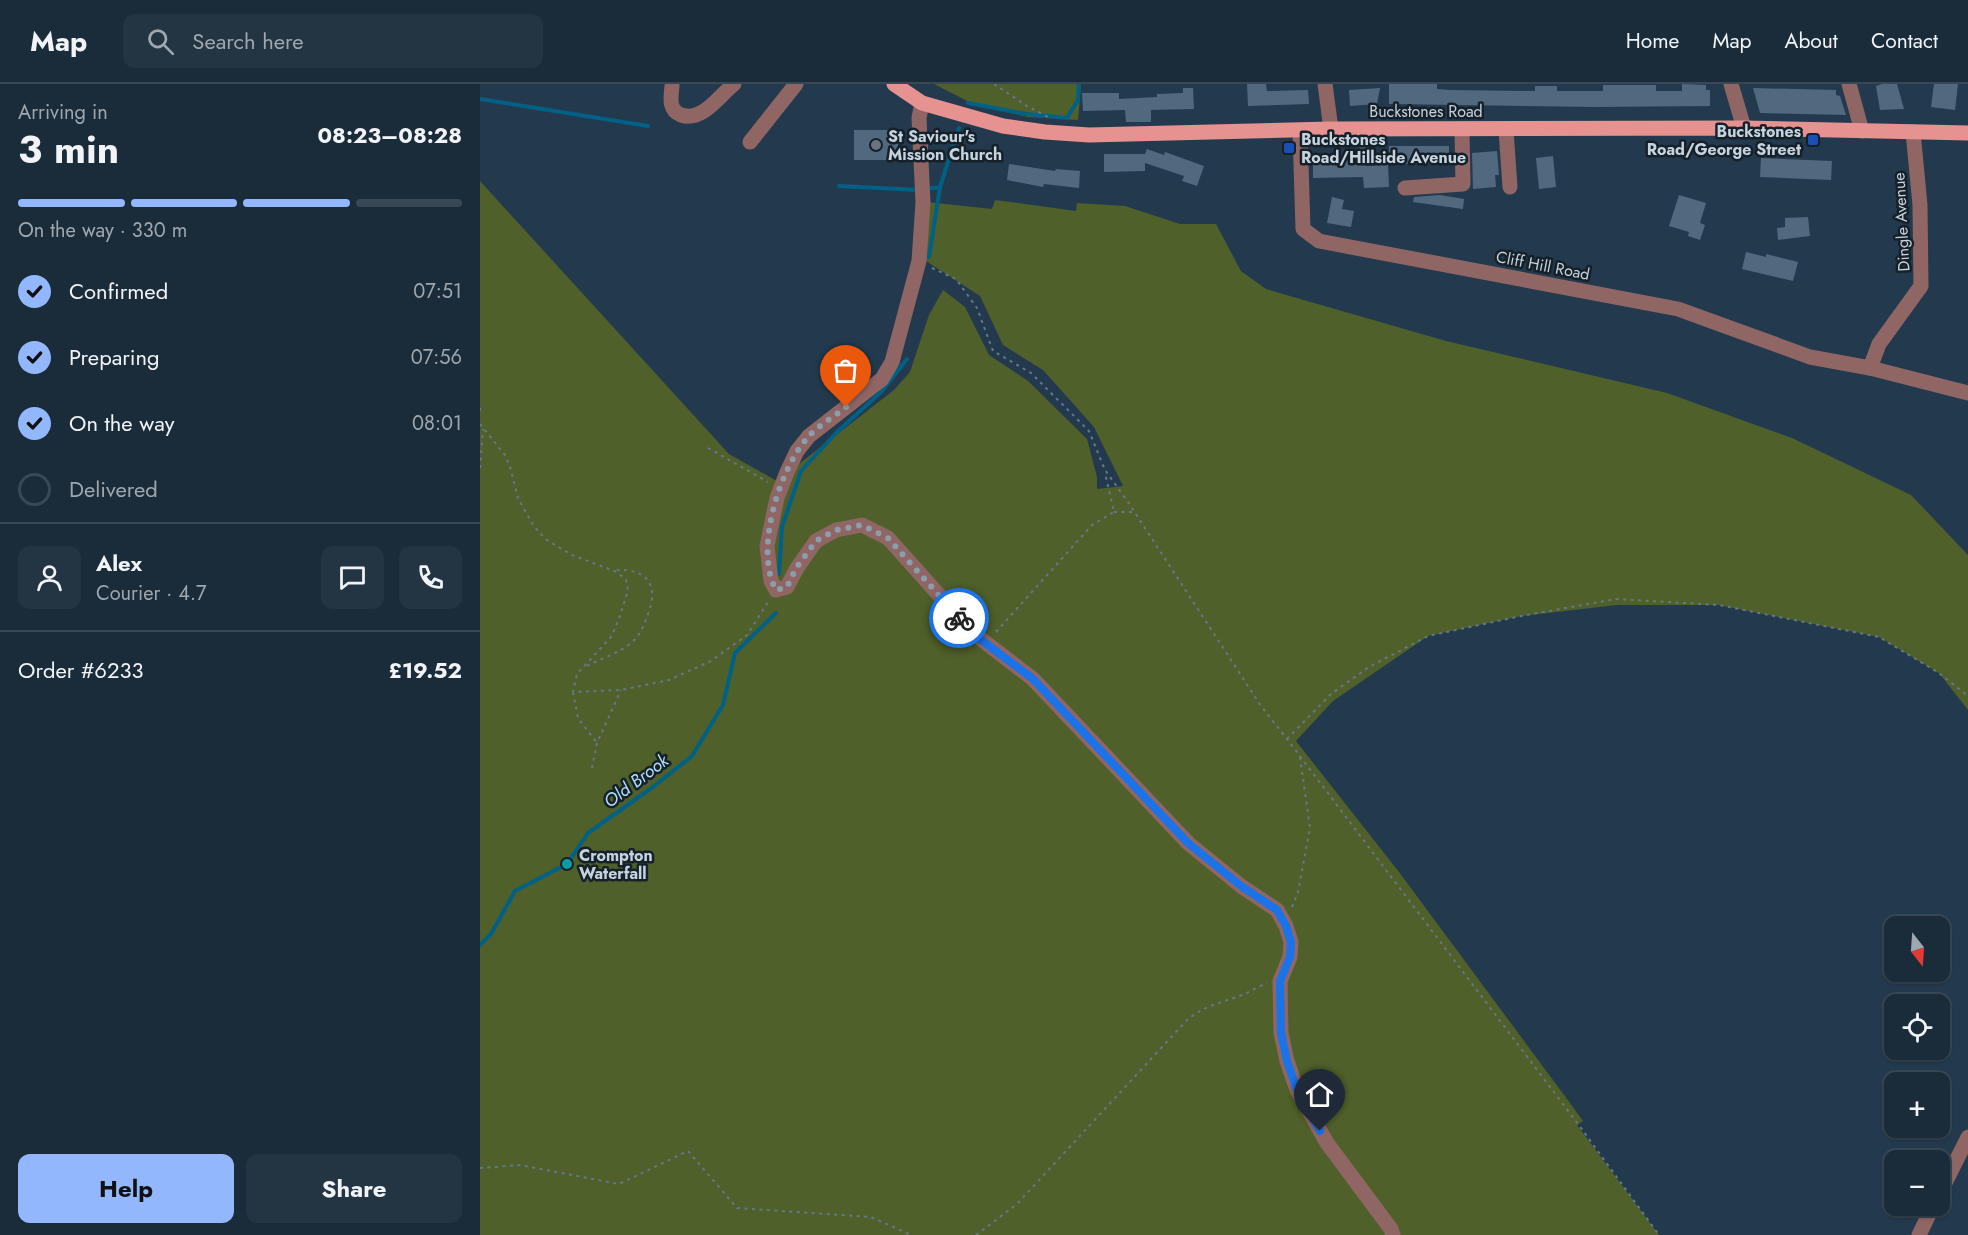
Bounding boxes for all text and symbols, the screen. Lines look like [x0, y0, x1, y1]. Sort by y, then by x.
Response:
search box [123, 14, 543, 68]
text: Map [30, 21, 87, 62]
icon: search [144, 25, 177, 58]
text: Search here [192, 25, 304, 57]
text: Home [1626, 26, 1679, 56]
text: Map [1712, 26, 1752, 56]
text: About [1785, 26, 1838, 56]
text: Contact [1871, 26, 1938, 56]
text: Arriving in [18, 98, 108, 127]
street label: Buckstones Road [1369, 100, 1483, 123]
text: 08:23–08:28 [318, 119, 462, 151]
place label: Buckstones Road/George Street [1647, 120, 1802, 161]
text: 3 min [18, 121, 119, 178]
place label: St Saviour's Mission Church [888, 125, 1002, 166]
place label: Buckstones Road/Hillside Avenue [1301, 128, 1466, 169]
marker: Buckstones Road/George Street [1806, 133, 1820, 147]
marker: St Saviour's Mission Church [869, 138, 883, 152]
marker: Buckstones Road/Hillside Avenue [1282, 141, 1296, 155]
street label: Dingle Avenue [1887, 172, 1916, 272]
text: On the way · 330 m [18, 216, 187, 245]
street label: Cliff Hill Road [1494, 245, 1592, 286]
icon: check [18, 275, 51, 308]
text: Confirmed [69, 275, 168, 307]
text: 07:51 [413, 277, 462, 306]
icon: check [18, 341, 51, 374]
text: Preparing [69, 341, 160, 373]
text: 07:56 [411, 343, 462, 372]
pin [820, 345, 871, 407]
icon: bag [829, 354, 862, 387]
icon: check [18, 407, 51, 440]
text: On the way [69, 407, 174, 439]
text: 08:01 [412, 409, 462, 438]
text: Delivered [69, 473, 158, 505]
button: person [18, 546, 81, 609]
button: chat [321, 546, 384, 609]
button: phone [399, 546, 462, 609]
text: Alex [96, 547, 142, 579]
text: Courier · 4.7 [96, 579, 207, 608]
courier [929, 588, 989, 648]
icon: bike [943, 602, 976, 635]
text: Order #6233 [18, 654, 143, 686]
text: £19.52 [388, 654, 462, 686]
water label: Old Brook [598, 747, 675, 814]
place label: Crompton Waterfall [579, 844, 653, 885]
marker: Crompton Waterfall [560, 857, 574, 871]
north arrow [1884, 916, 1950, 982]
map controls [1884, 916, 1950, 1216]
button: locate [1884, 994, 1950, 1060]
pin [1294, 1069, 1345, 1131]
button: + [1884, 1072, 1950, 1138]
icon: home [1303, 1078, 1336, 1111]
button: − [1884, 1150, 1950, 1216]
button: Help [18, 1154, 234, 1223]
button: Share [246, 1154, 462, 1223]

